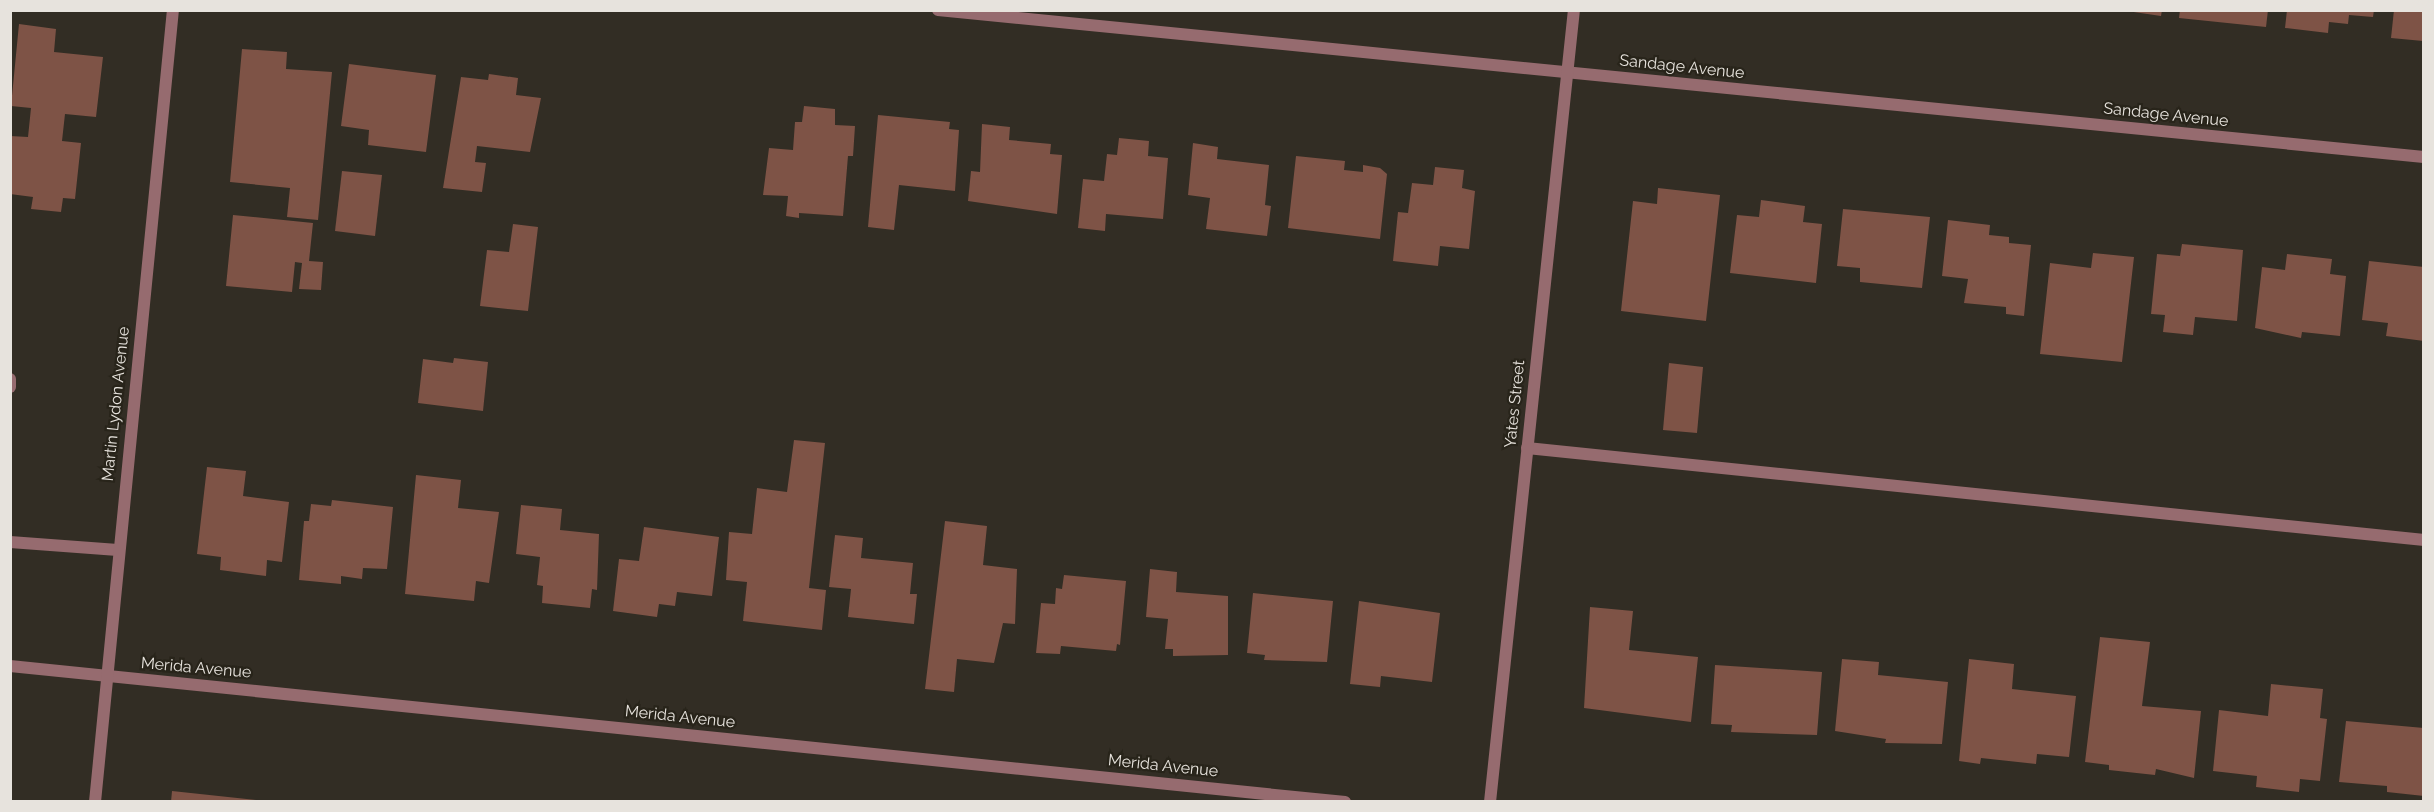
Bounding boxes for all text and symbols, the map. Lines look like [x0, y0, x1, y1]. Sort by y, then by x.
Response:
street label: Sandage Avenue [1618, 51, 1746, 83]
street label: Sandage Avenue [2102, 99, 2230, 131]
street label: Martin Lydon Avenue [98, 325, 134, 483]
street label: Yates Street [1501, 359, 1529, 449]
street label: Merida Avenue [140, 654, 252, 682]
street label: Merida Avenue [624, 702, 736, 732]
street label: Merida Avenue [1107, 751, 1219, 781]

